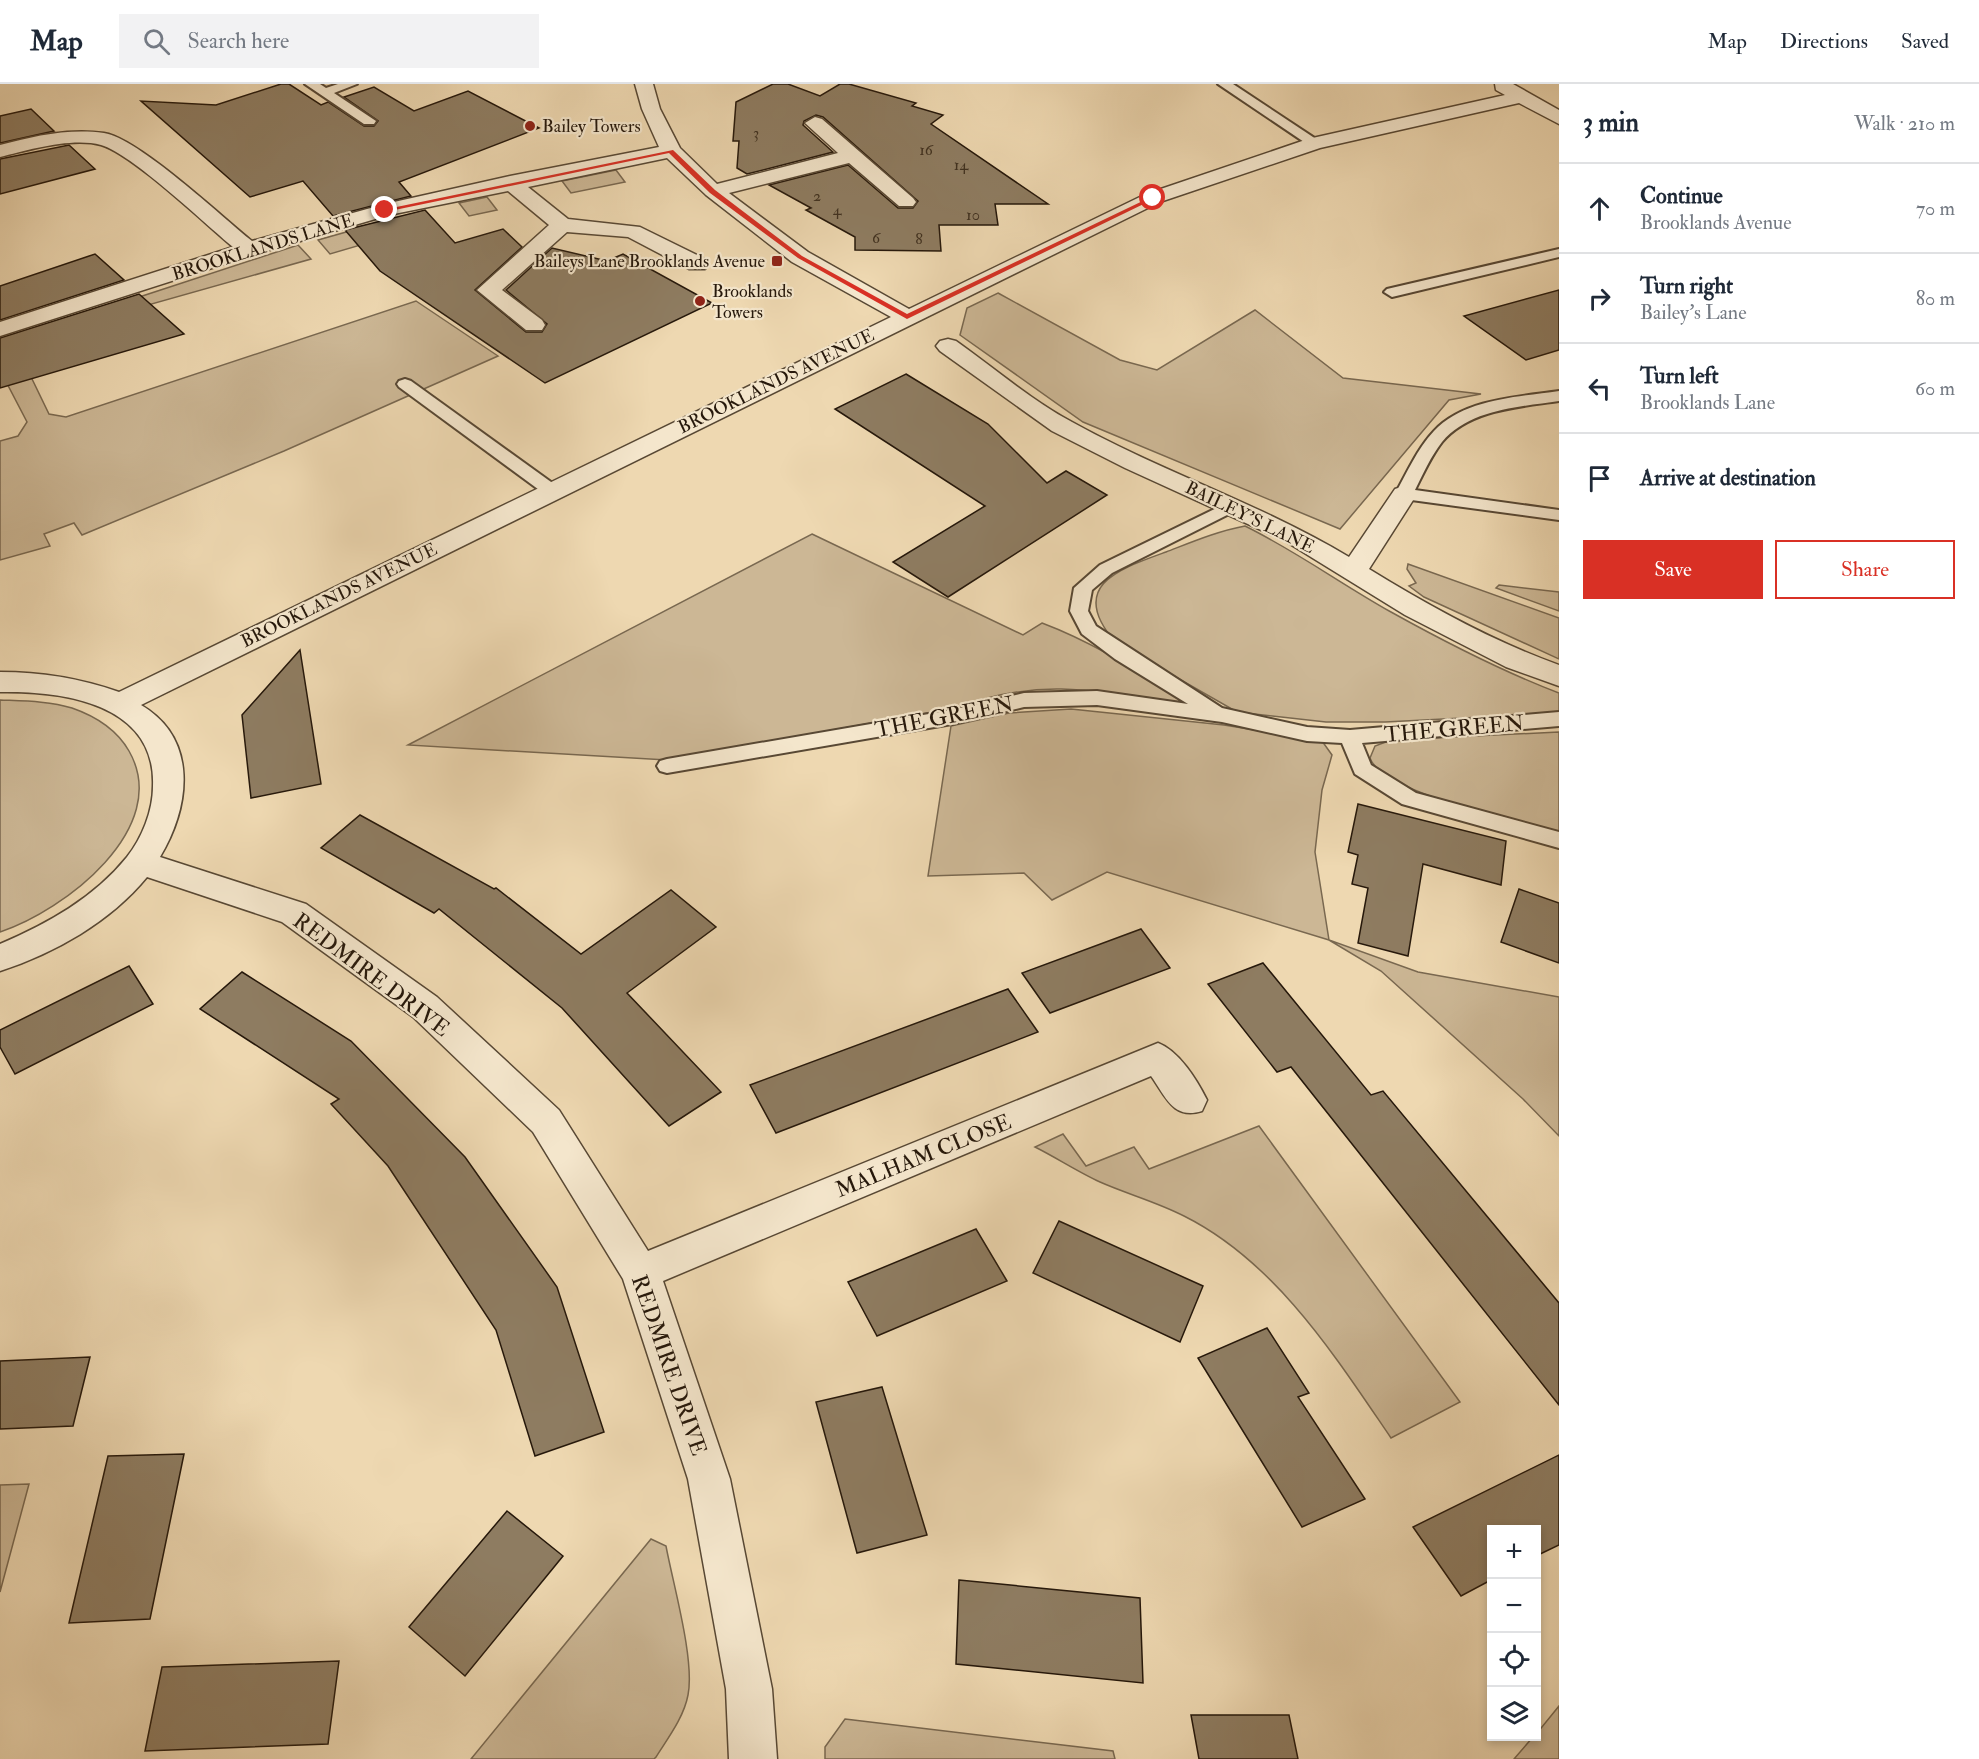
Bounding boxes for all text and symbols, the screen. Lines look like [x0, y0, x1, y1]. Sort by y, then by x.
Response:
search box [119, 14, 539, 68]
text: Map [30, 24, 83, 59]
icon: search [140, 25, 173, 58]
text: Search here [188, 27, 289, 55]
text: Map [1707, 28, 1747, 55]
text: Directions [1780, 28, 1868, 55]
text: Saved [1901, 28, 1949, 55]
text: 3 min [1583, 107, 1639, 139]
text: Walk · 210 m [1854, 111, 1955, 136]
place label: Bailey Towers [542, 115, 641, 138]
marker: Bailey Towers [523, 119, 537, 133]
house number: 3 [753, 123, 759, 143]
house number: 16 [919, 140, 934, 160]
house number: 14 [954, 155, 970, 175]
text: Continue [1640, 182, 1723, 210]
route start [1139, 184, 1165, 210]
house number: 2 [813, 186, 821, 206]
icon: ahead [1583, 192, 1616, 225]
route end [371, 196, 397, 222]
text: 70 m [1916, 196, 1955, 221]
house number: 4 [833, 200, 843, 220]
house number: 10 [966, 205, 980, 225]
street label: BROOKLANDS LANE [169, 209, 357, 286]
text: Brooklands Avenue [1640, 210, 1792, 235]
house number: 6 [872, 228, 881, 248]
house number: 8 [915, 229, 923, 249]
place label: Baileys Lane Brooklands Avenue [534, 250, 765, 273]
marker: Baileys Lane Brooklands Avenue [770, 254, 784, 268]
text: Turn right [1640, 272, 1733, 300]
place label: Brooklands Towers [712, 280, 793, 324]
icon: right [1583, 282, 1616, 315]
text: 80 m [1916, 286, 1955, 311]
marker: Brooklands Towers [693, 294, 707, 308]
text: Bailey's Lane [1640, 300, 1747, 325]
street label: BROOKLANDS AVENUE [674, 324, 878, 439]
text: Turn left [1640, 362, 1719, 390]
icon: left [1583, 372, 1616, 405]
text: 60 m [1915, 376, 1955, 401]
text: Brooklands Lane [1640, 390, 1775, 415]
icon: arrive [1583, 462, 1616, 495]
text: Arrive at destination [1640, 464, 1816, 492]
street label: BAILEY'S LANE [1181, 476, 1318, 559]
street label: BROOKLANDS AVENUE [237, 538, 441, 653]
button: Save [1583, 540, 1763, 599]
button: Share [1775, 540, 1955, 599]
street label: THE GREEN [873, 690, 1016, 744]
street label: THE GREEN [1383, 709, 1526, 749]
street label: REDMIRE DRIVE [287, 907, 456, 1043]
street label: MALHAM CLOSE [831, 1108, 1016, 1204]
street label: REDMIRE DRIVE [625, 1271, 713, 1460]
map controls [1487, 1525, 1541, 1741]
button: + [1487, 1525, 1541, 1579]
button: − [1487, 1579, 1541, 1633]
button: locate [1487, 1633, 1541, 1687]
button: layers [1487, 1687, 1541, 1741]

